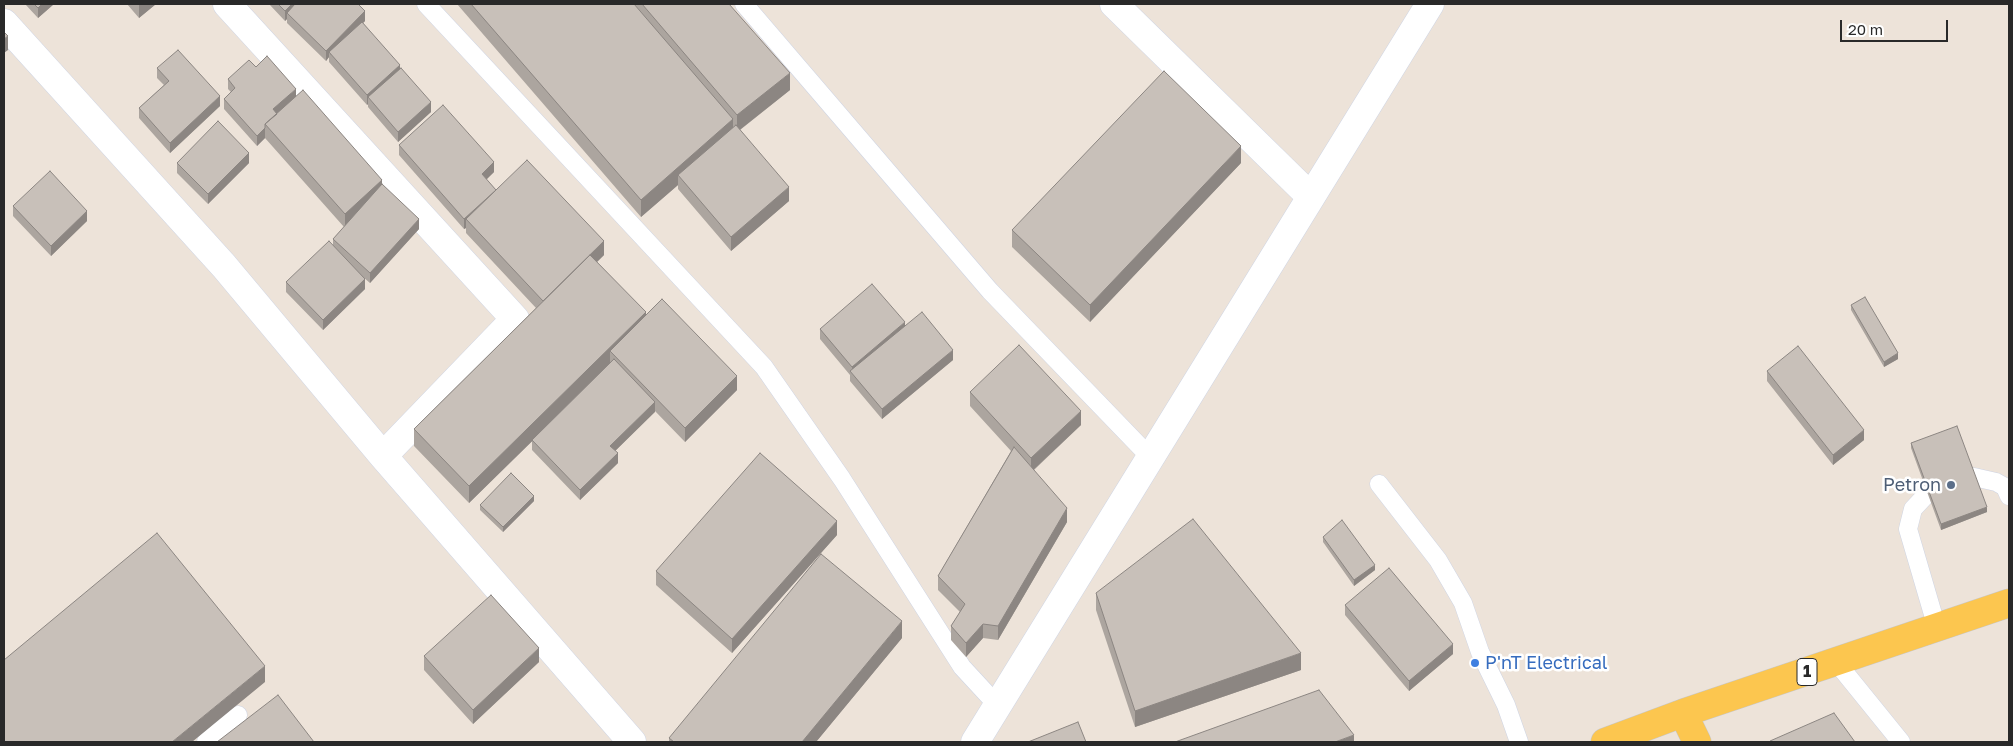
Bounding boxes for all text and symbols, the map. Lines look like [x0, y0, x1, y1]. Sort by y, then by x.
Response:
scale bar [1843, 10, 1950, 42]
text: 20 m [1848, 20, 1883, 38]
place label: Petron [1883, 474, 1941, 496]
marker: Petron [1945, 479, 1957, 491]
place label: P'nT Electrical [1485, 652, 1608, 674]
marker: P'nT Electrical [1469, 657, 1481, 669]
road number: 1 [1797, 659, 1817, 686]

